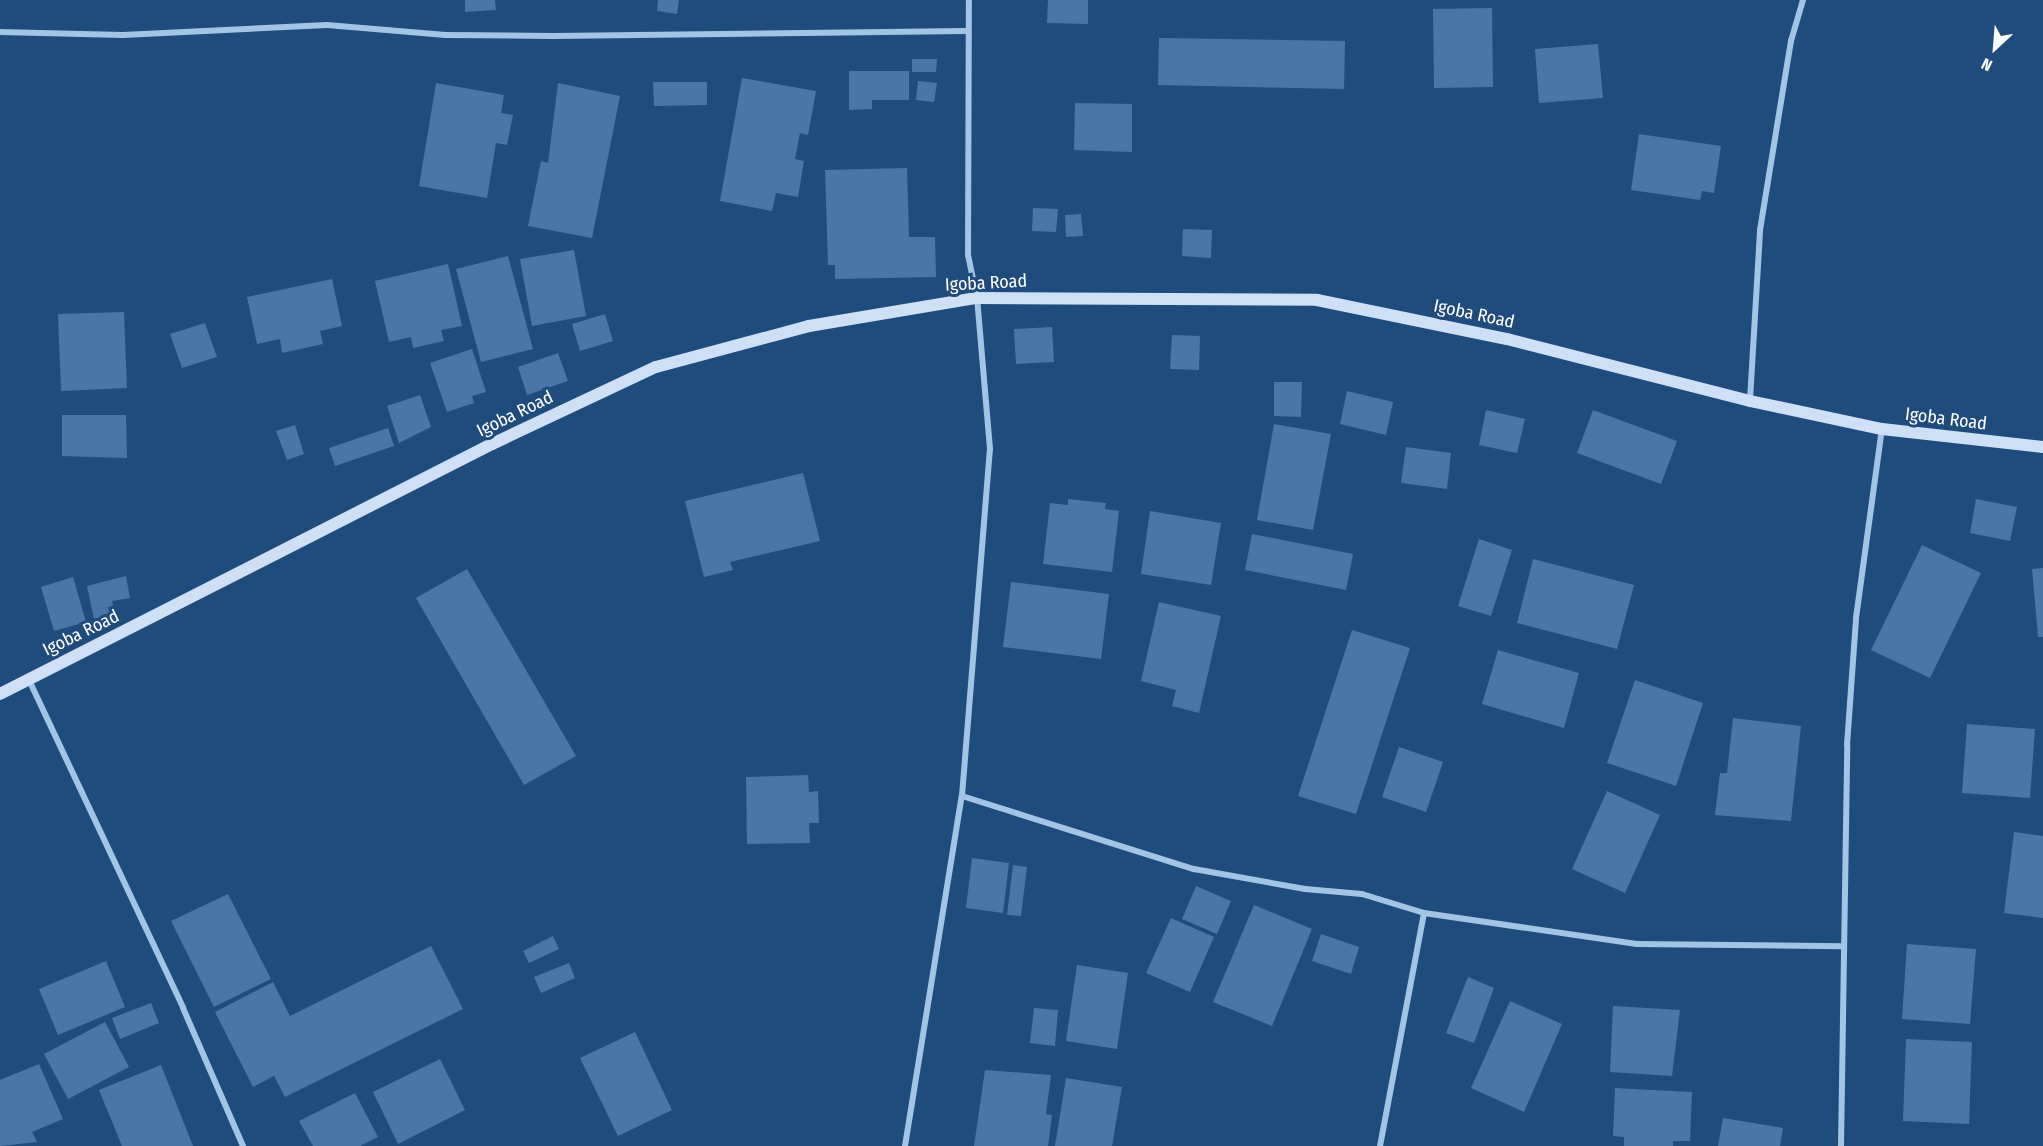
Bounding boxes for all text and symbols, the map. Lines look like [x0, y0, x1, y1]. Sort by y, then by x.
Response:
north arrow [1965, 18, 2025, 78]
text: N [1978, 54, 1995, 75]
street label: Igoba Road [944, 270, 1028, 296]
street label: Igoba Road [1432, 295, 1516, 333]
street label: Igoba Road [473, 386, 557, 442]
street label: Igoba Road [1904, 403, 1988, 435]
street label: Igoba Road [39, 605, 123, 661]

